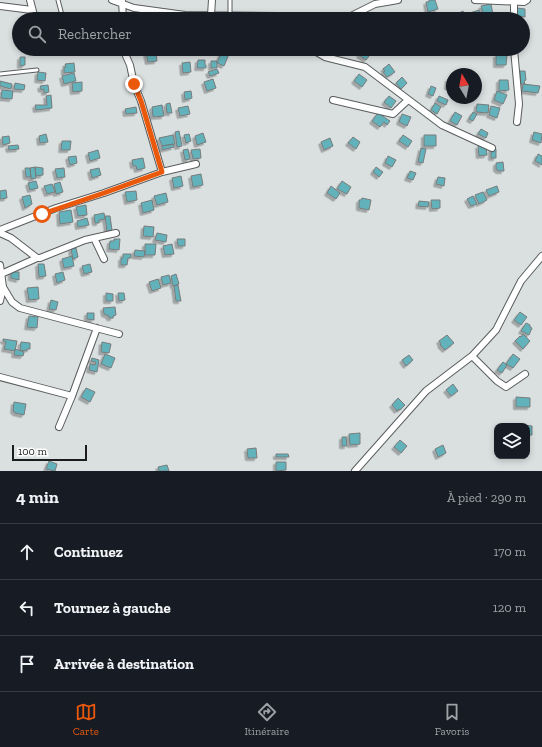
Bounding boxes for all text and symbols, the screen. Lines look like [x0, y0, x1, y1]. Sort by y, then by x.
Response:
search box [12, 12, 530, 56]
icon: search [26, 23, 48, 45]
text: Rechercher [58, 25, 132, 43]
north arrow [446, 68, 482, 104]
route end [125, 75, 143, 93]
route start [33, 205, 51, 223]
map controls [494, 423, 530, 459]
button: layers [494, 423, 530, 459]
scale bar [12, 443, 87, 462]
text: 100 m [18, 445, 47, 458]
text: 4 min [16, 487, 59, 507]
text: À pied · 290 m [447, 490, 526, 505]
icon: ahead [16, 541, 38, 563]
text: Continuez [54, 543, 123, 561]
text: 170 m [493, 544, 526, 559]
icon: left [16, 597, 38, 619]
text: Tournez à gauche [54, 599, 171, 617]
text: 120 m [493, 600, 526, 615]
icon: arrive [16, 653, 38, 675]
text: Arrivée à destination [54, 655, 194, 673]
tab: Carte [73, 701, 99, 738]
tab: Itinéraire [244, 701, 289, 738]
tab: Favoris [435, 701, 469, 738]

